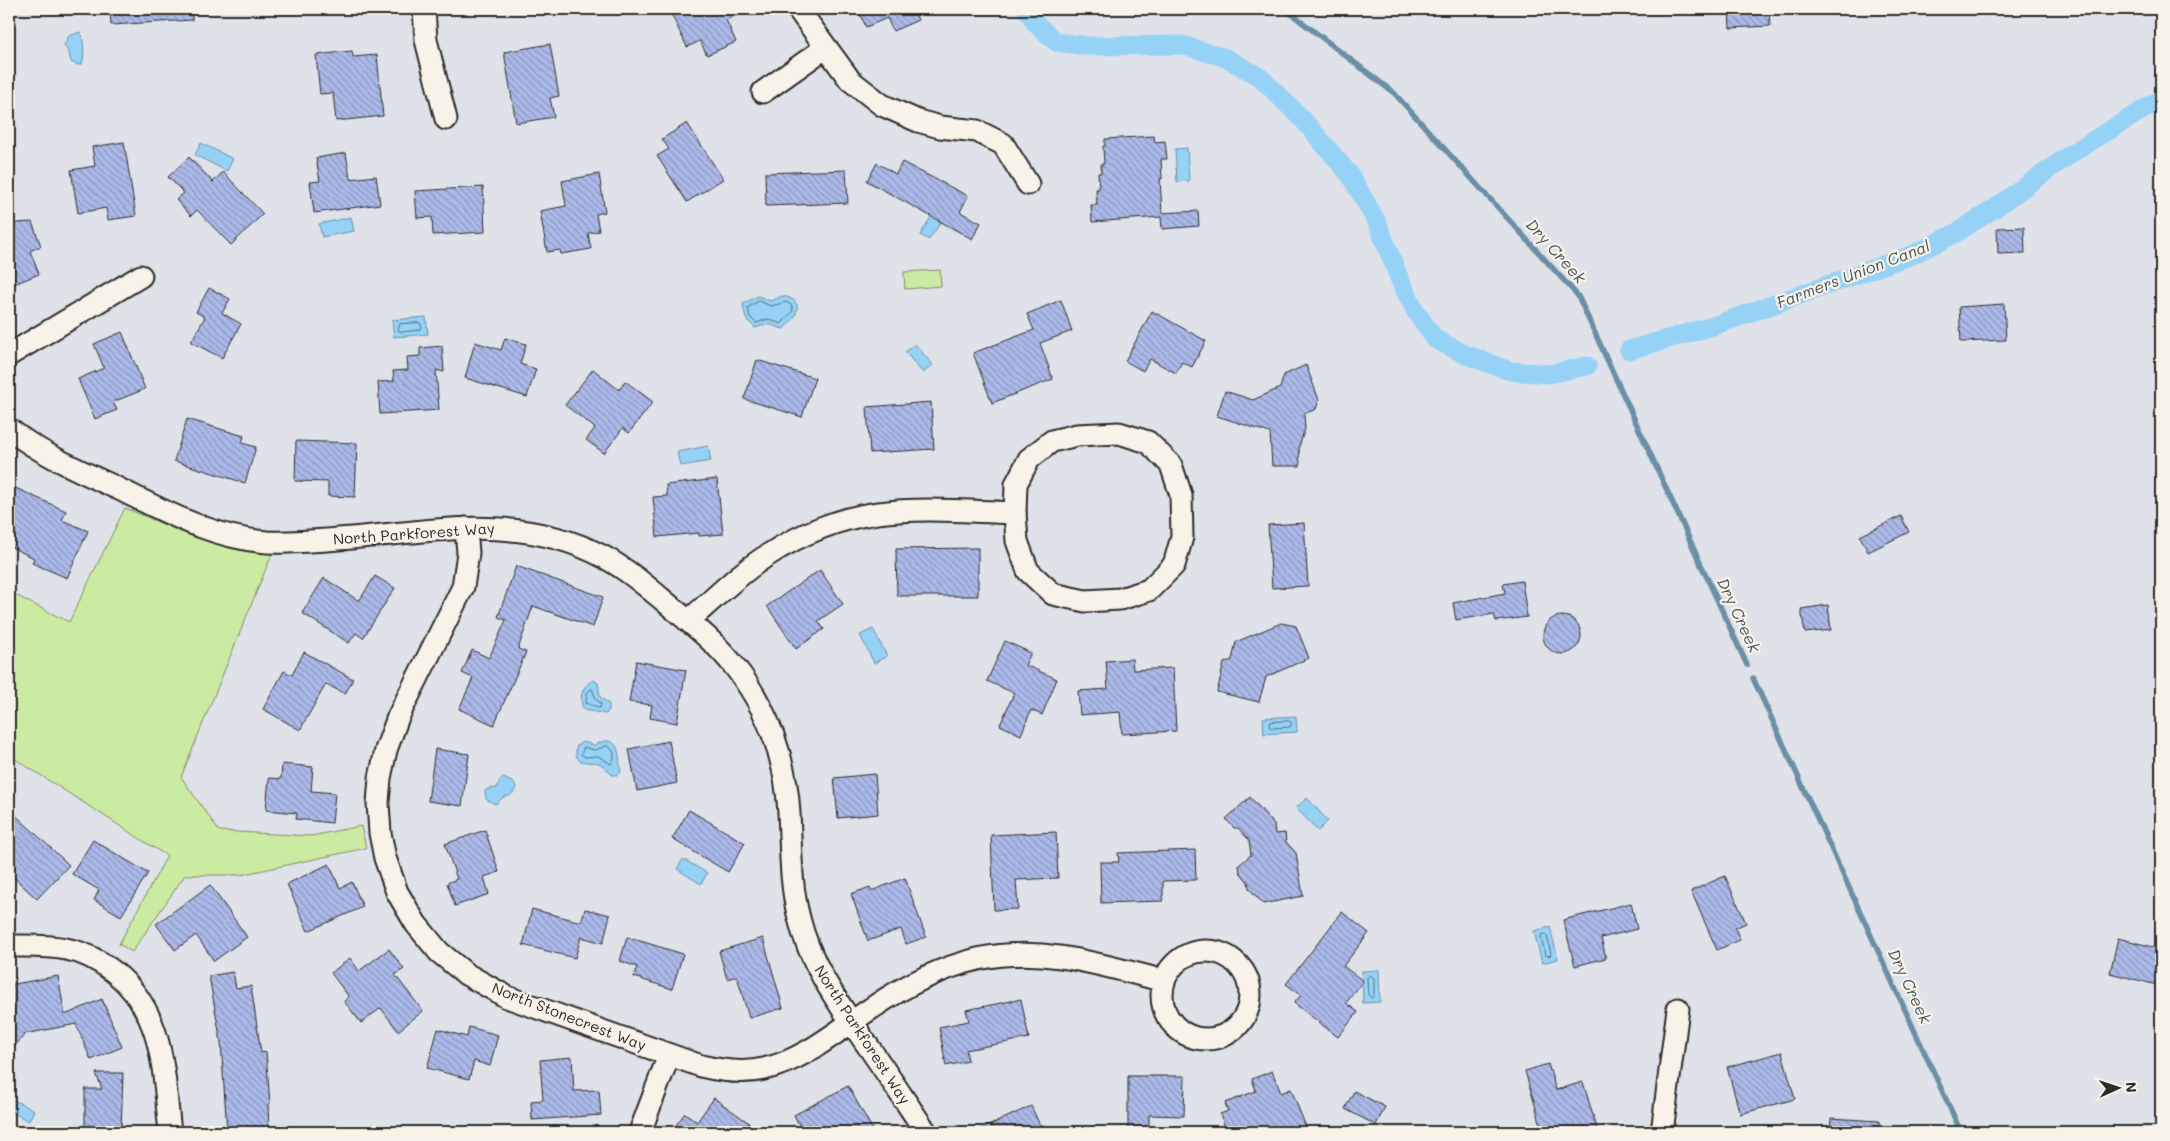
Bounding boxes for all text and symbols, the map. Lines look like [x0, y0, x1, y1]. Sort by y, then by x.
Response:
water label: Dry Creek [1522, 214, 1591, 288]
water label: Farmers Union Canal [1773, 235, 1933, 312]
street label: North Parkforest Way [332, 517, 496, 549]
water label: Dry Creek [1713, 574, 1766, 656]
water label: Dry Creek [1884, 945, 1937, 1027]
street label: North Parkforest Way [810, 961, 915, 1108]
street label: North Stonecrest Way [489, 977, 649, 1055]
north arrow [2092, 1064, 2142, 1114]
text: N [2122, 1081, 2141, 1093]

